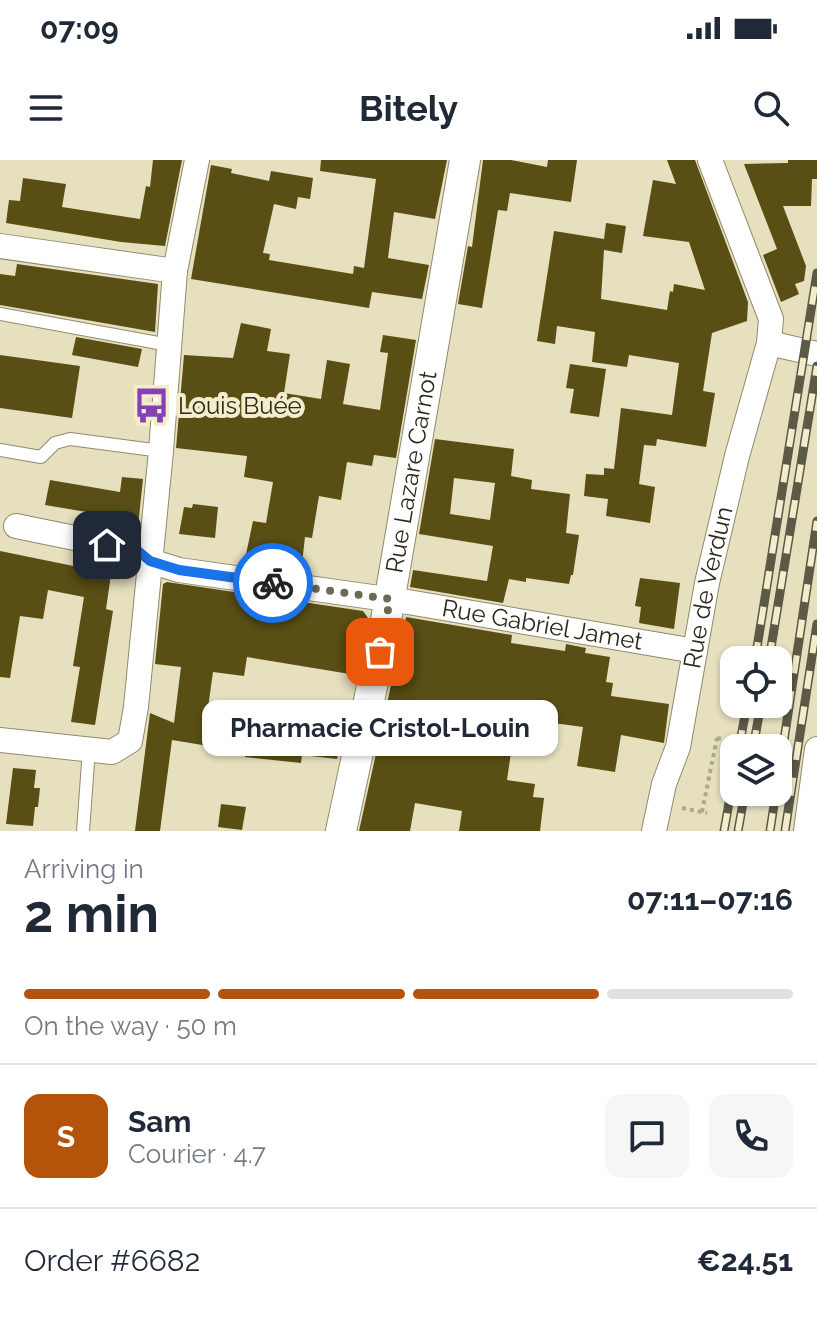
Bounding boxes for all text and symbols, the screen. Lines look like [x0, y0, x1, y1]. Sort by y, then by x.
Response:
text: 07:09 [40, 11, 119, 46]
icon: menu [24, 86, 68, 130]
icon: search [749, 86, 793, 130]
text: Bitely [359, 87, 458, 129]
street label: Rue Lazare Carnot [379, 369, 443, 575]
bus stop icon: Louis Buée [133, 387, 171, 425]
place label: Louis Buée [178, 391, 302, 420]
street label: Rue de Verdun [677, 504, 739, 670]
pin [73, 511, 141, 579]
icon: home [85, 523, 129, 567]
courier [233, 543, 313, 623]
icon: bike [251, 561, 295, 605]
street label: Rue Gabriel Jamet [440, 593, 645, 656]
pin [346, 618, 414, 686]
icon: bag [358, 630, 402, 674]
map controls [720, 646, 792, 806]
button: locate [720, 646, 792, 718]
callout: Pharmacie Cristol-Louin [202, 700, 558, 756]
text: Pharmacie Cristol-Louin [230, 713, 530, 743]
button: layers [720, 734, 792, 806]
text: Arriving in [24, 854, 144, 884]
text: 07:11–07:16 [627, 882, 793, 917]
text: 2 min [24, 883, 159, 944]
text: On the way · 50 m [24, 1011, 237, 1041]
button: chat [605, 1094, 689, 1178]
button: phone [709, 1094, 793, 1178]
text: Sam [128, 1104, 191, 1139]
text: S [57, 1119, 75, 1154]
text: Courier · 4.7 [128, 1139, 266, 1169]
text: Order #6682 [24, 1243, 200, 1278]
text: €24.51 [697, 1243, 793, 1278]

